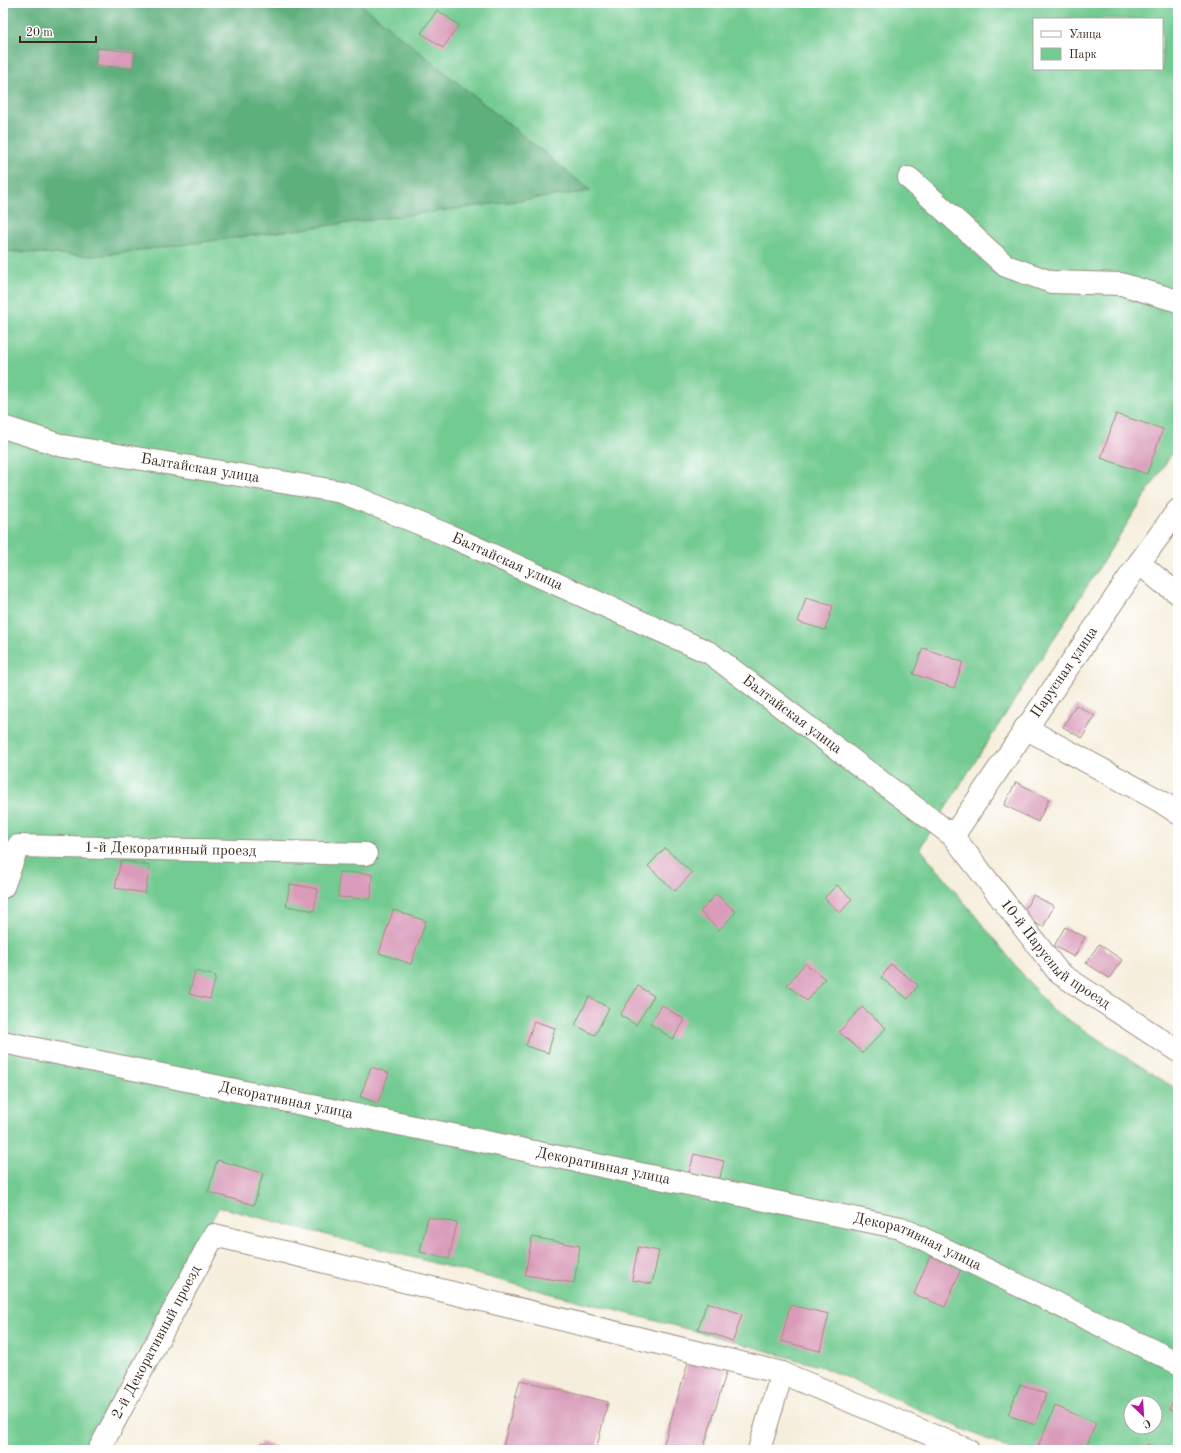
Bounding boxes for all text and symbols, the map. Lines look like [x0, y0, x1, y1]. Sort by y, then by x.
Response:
scale bar [20, 18, 96, 44]
legend [1033, 18, 1163, 70]
text: 20 m [26, 27, 53, 39]
text: Улица [1069, 29, 1102, 41]
text: Парк [1069, 49, 1097, 61]
street label: Балтайская улица [140, 451, 261, 486]
street label: Балтайская улица [449, 530, 566, 593]
street label: Парусная улица [1028, 624, 1101, 721]
street label: Балтайская улица [739, 673, 845, 757]
street label: 1-й Декоративный проезд [84, 840, 257, 859]
street label: 10-й Парусный проезд [997, 896, 1113, 1012]
street label: Декоративная улица [218, 1079, 355, 1122]
street label: Декоративная улица [535, 1145, 672, 1188]
street label: Декоративная улица [852, 1211, 984, 1274]
street label: 2-й Декоративный проезд [109, 1263, 204, 1422]
north arrow [1123, 1395, 1163, 1435]
text: С [1141, 1416, 1152, 1429]

